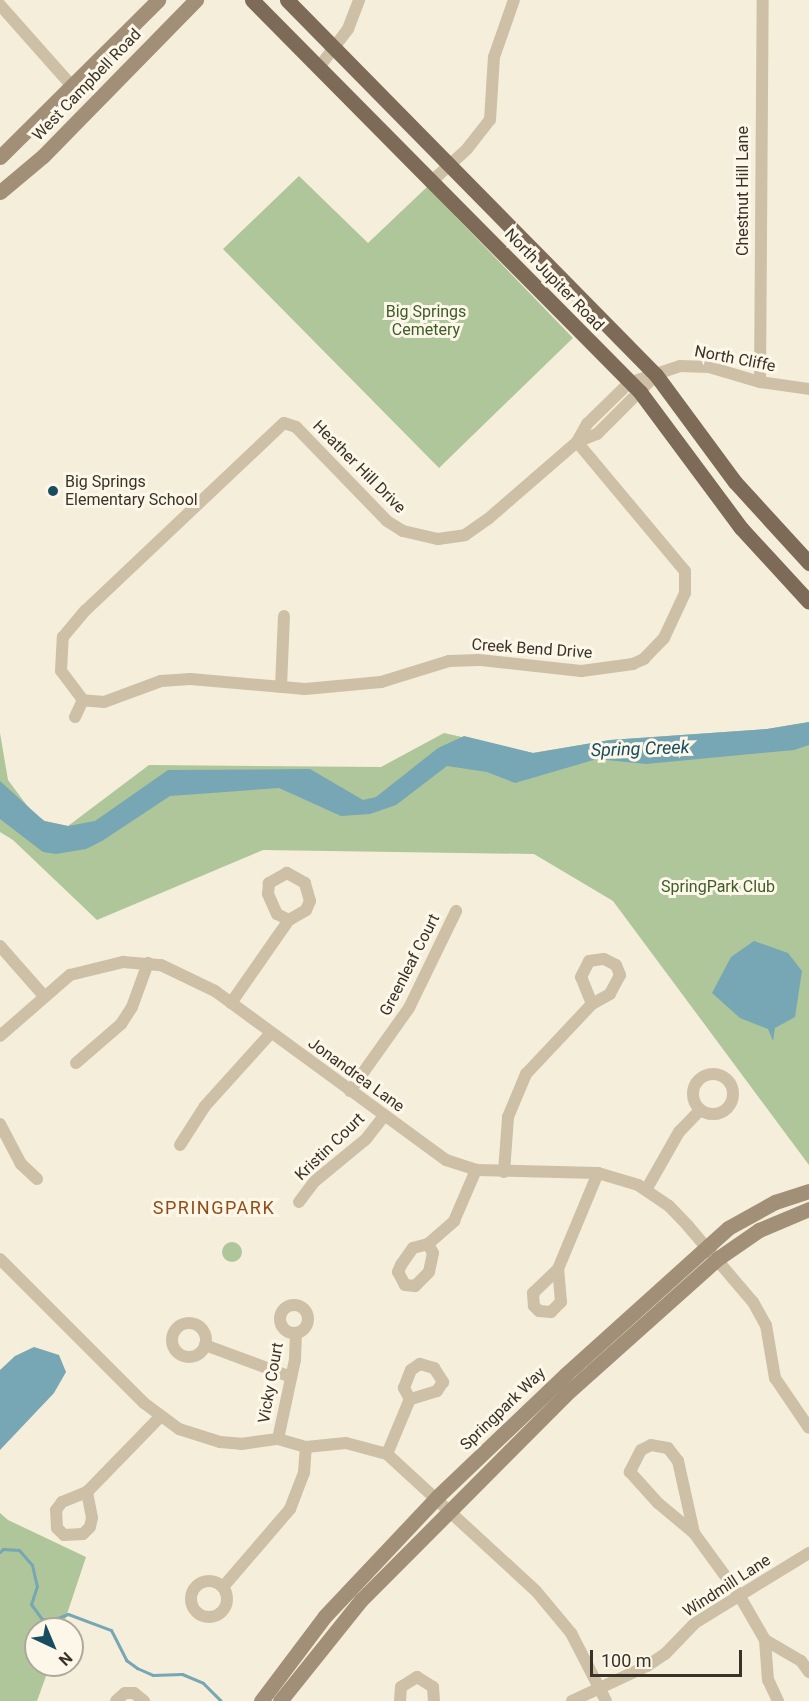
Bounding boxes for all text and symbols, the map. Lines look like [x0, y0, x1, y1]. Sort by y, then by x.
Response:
street label: West Campbell Road [29, 25, 145, 145]
street label: Chestnut Hill Lane [733, 126, 753, 256]
street label: North Jupiter Road [500, 225, 608, 335]
park label: Big Springs Cemetery [386, 302, 466, 340]
street label: North Cliffe [693, 342, 777, 376]
street label: Heather Hill Drive [309, 417, 409, 517]
place label: Big Springs Elementary School [65, 472, 198, 510]
marker: Big Springs Elementary School [46, 484, 60, 498]
street label: Creek Bend Drive [471, 635, 593, 663]
water label: Spring Creek [590, 736, 690, 762]
park label: SpringPark Club [661, 877, 775, 897]
street label: Greenleaf Court [376, 911, 444, 1019]
street label: Jonandrea Lane [304, 1034, 408, 1116]
street label: Kristin Court [291, 1109, 369, 1185]
district label: SPRINGPARK [153, 1197, 275, 1219]
street label: Vicky Court [254, 1341, 288, 1425]
street label: Springpark Way [456, 1364, 550, 1454]
street label: Windmill Lane [680, 1551, 774, 1621]
north arrow [24, 1617, 84, 1677]
scale bar [593, 1638, 744, 1676]
text: N [55, 1648, 76, 1670]
text: 100 m [601, 1650, 652, 1671]

